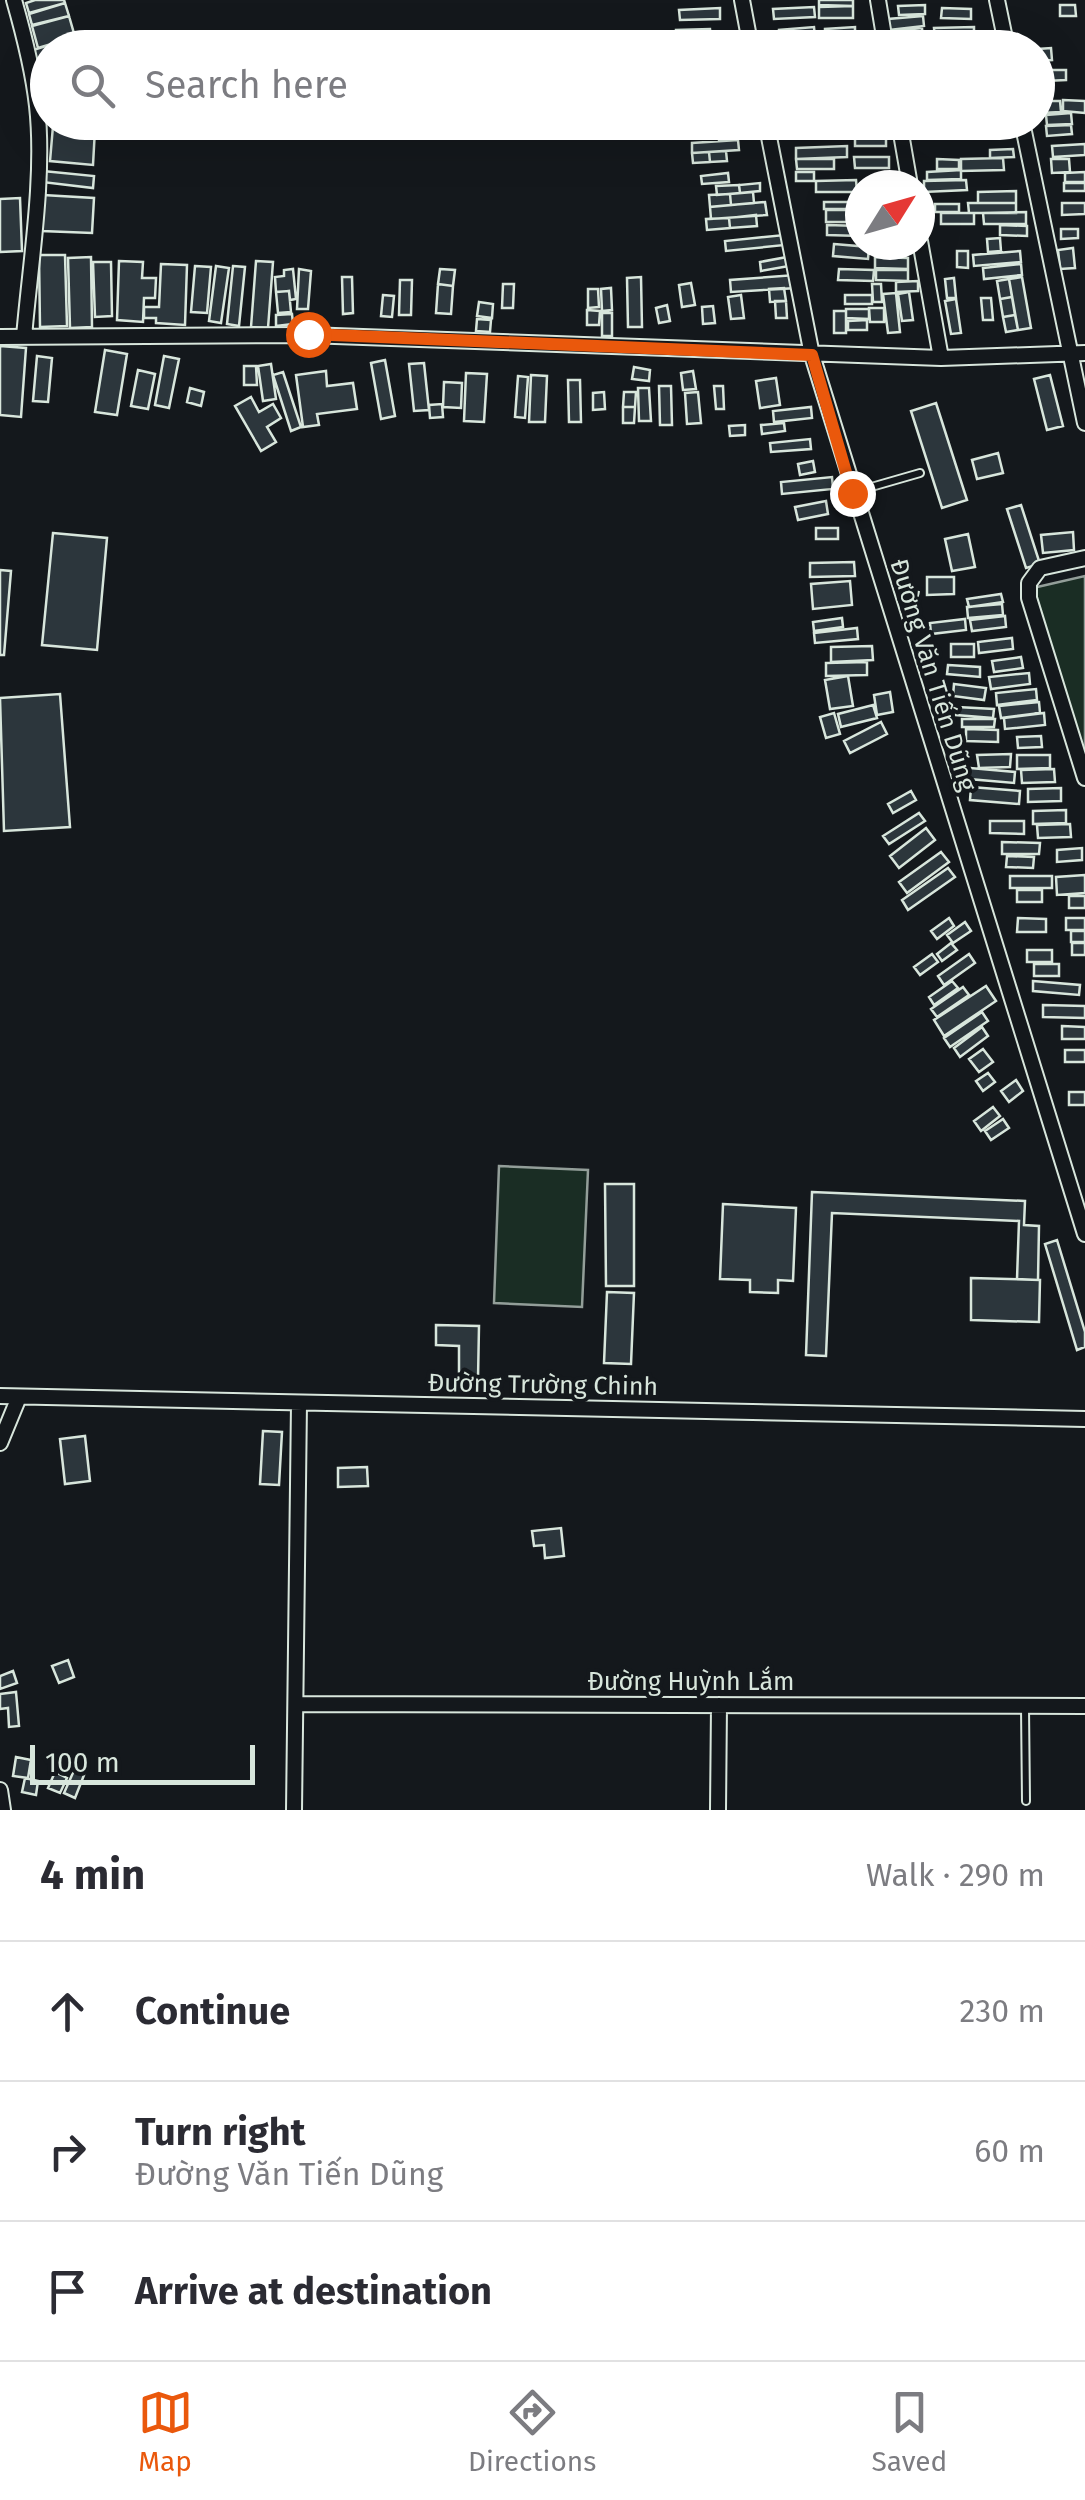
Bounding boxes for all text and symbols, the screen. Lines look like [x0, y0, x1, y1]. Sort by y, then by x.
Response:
search box [30, 30, 1055, 140]
icon: search [65, 58, 120, 113]
text: Search here [145, 62, 348, 108]
north arrow [845, 170, 935, 260]
route start [286, 312, 332, 358]
route end [830, 471, 876, 517]
street label: Đường Văn Tiến Dũng [883, 555, 984, 795]
street label: Đường Trường Chinh [428, 1368, 658, 1402]
street label: Đường Huỳnh Lắm [587, 1665, 795, 1697]
scale bar [30, 1740, 255, 1784]
text: 100 m [45, 1746, 120, 1779]
text: 4 min [40, 1850, 145, 1900]
text: Walk · 290 m [866, 1856, 1045, 1894]
icon: ahead [40, 1984, 95, 2039]
text: Continue [135, 1988, 290, 2034]
text: 230 m [960, 1992, 1045, 2030]
text: Turn right [135, 2109, 305, 2155]
icon: right [40, 2124, 95, 2179]
text: 60 m [974, 2132, 1045, 2170]
text: Đường Văn Tiến Dũng [135, 2155, 444, 2193]
icon: arrive [40, 2264, 95, 2319]
text: Arrive at destination [135, 2268, 492, 2314]
tab: Map [138, 2385, 193, 2478]
tab: Directions [468, 2385, 596, 2478]
tab: Saved [872, 2385, 947, 2478]

